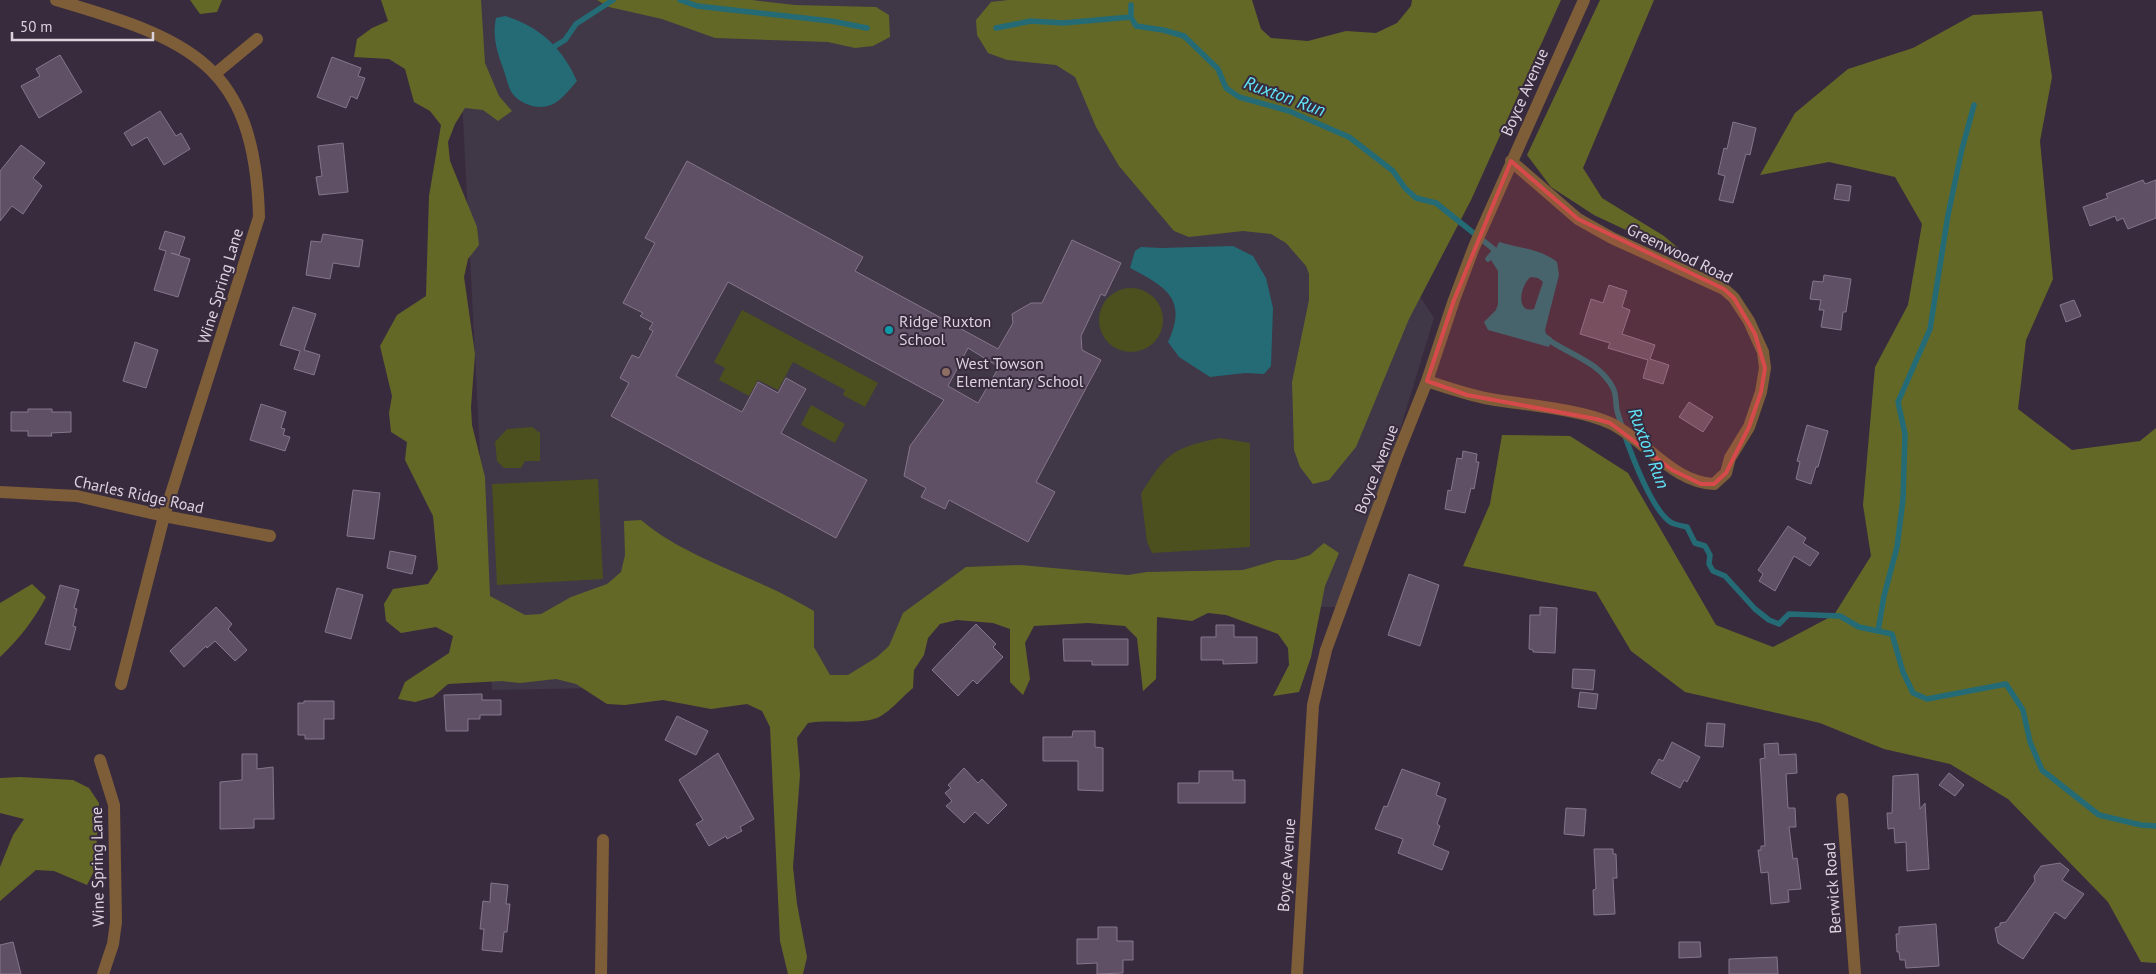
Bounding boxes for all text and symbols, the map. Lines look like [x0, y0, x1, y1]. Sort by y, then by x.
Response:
scale bar [12, 10, 154, 42]
text: 50 m [20, 17, 53, 36]
street label: Boyce Avenue [1496, 45, 1552, 139]
water label: Ruxton Run [1241, 71, 1329, 121]
street label: Greenwood Road [1624, 219, 1736, 287]
street label: Wine Spring Lane [193, 226, 247, 346]
place label: Ridge Ruxton School [899, 311, 991, 349]
marker: Ridge Ruxton School [883, 324, 895, 336]
place label: West Towson Elementary School [956, 353, 1084, 391]
marker: West Towson Elementary School [940, 366, 952, 378]
water label: Ruxton Run [1623, 404, 1675, 492]
street label: Boyce Avenue [1350, 422, 1402, 516]
street label: Charles Ridge Road [72, 470, 206, 518]
street label: Wine Spring Lane [86, 807, 108, 927]
street label: Boyce Avenue [1273, 818, 1299, 912]
street label: Berwick Road [1819, 842, 1845, 934]

